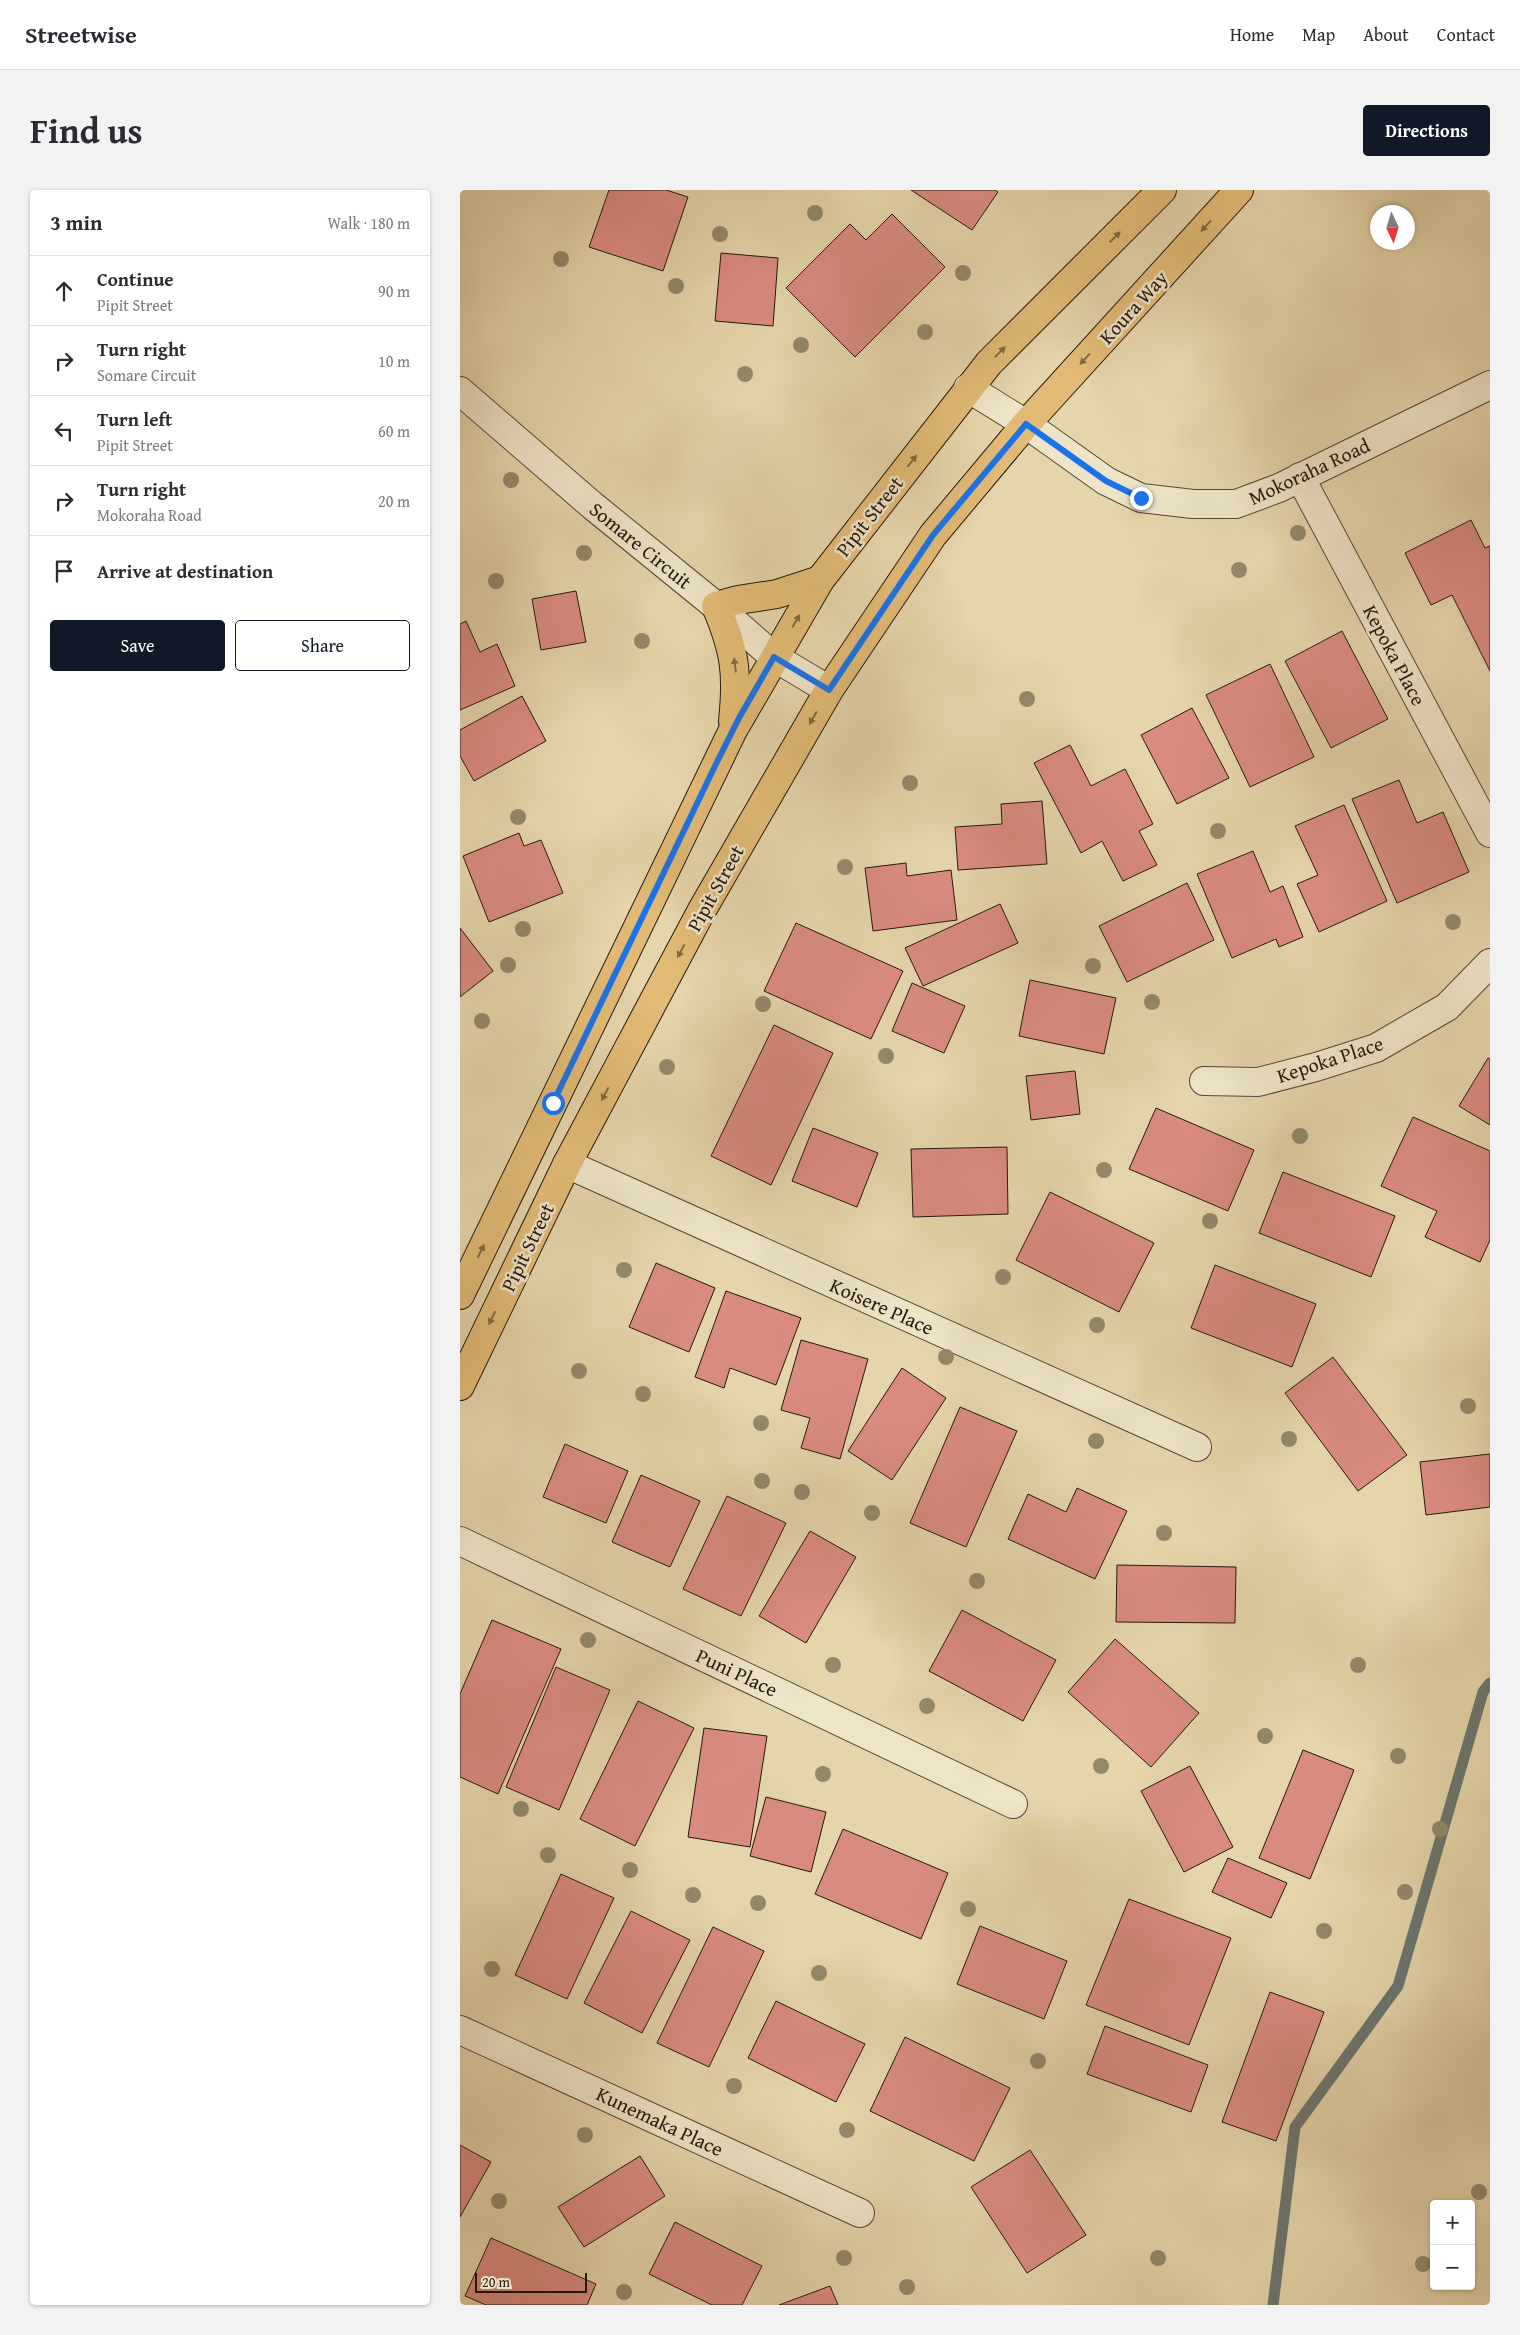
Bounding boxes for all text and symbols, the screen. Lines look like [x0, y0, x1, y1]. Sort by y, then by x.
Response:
text: Streetwise [25, 17, 137, 52]
text: Home [1230, 21, 1274, 48]
text: Map [1302, 21, 1335, 48]
text: About [1363, 21, 1409, 48]
text: Contact [1437, 21, 1495, 48]
text: Find us [30, 105, 143, 156]
button: Directions [1363, 105, 1490, 156]
north arrow [1370, 205, 1415, 250]
text: 3 min [50, 207, 102, 238]
text: Walk · 180 m [327, 211, 410, 235]
one-way arrow [1201, 220, 1212, 232]
one-way arrow [1109, 231, 1121, 243]
street label: Koura Way [1092, 264, 1174, 350]
text: Continue [97, 265, 174, 293]
icon: ahead [50, 277, 78, 305]
text: 90 m [378, 279, 410, 303]
text: Pipit Street [97, 293, 173, 317]
text: Turn right [97, 335, 186, 363]
icon: right [50, 347, 78, 375]
one-way arrow [994, 347, 1006, 359]
text: 10 m [378, 349, 410, 373]
one-way arrow [1079, 353, 1091, 365]
text: Somare Circuit [97, 363, 196, 387]
text: Turn left [97, 405, 172, 433]
icon: left [50, 417, 78, 445]
text: 60 m [378, 419, 410, 443]
street label: Mokoraha Road [1244, 430, 1375, 512]
text: Pipit Street [97, 433, 173, 457]
one-way arrow [906, 455, 917, 468]
street label: Pipit Street [828, 470, 910, 562]
text: Turn right [97, 475, 186, 503]
icon: right [50, 487, 78, 515]
route end [1130, 487, 1153, 510]
text: 20 m [378, 489, 410, 513]
street label: Somare Circuit [584, 495, 698, 595]
text: Mokoraha Road [97, 503, 202, 527]
icon: arrive [50, 557, 78, 585]
text: Arrive at destination [97, 557, 273, 585]
street label: Kepoka Place [1356, 599, 1434, 711]
one-way arrow [791, 614, 800, 627]
button: Save [50, 620, 225, 671]
button: Share [235, 620, 410, 671]
one-way arrow [731, 656, 739, 672]
one-way arrow [808, 712, 817, 725]
street label: Pipit Street [679, 839, 751, 937]
one-way arrow [676, 944, 685, 957]
street label: Kepoka Place [1273, 1028, 1387, 1090]
one-way arrow [600, 1088, 609, 1101]
route start [542, 1092, 565, 1115]
street label: Pipit Street [493, 1198, 561, 1296]
one-way arrow [478, 1244, 486, 1258]
street label: Koisere Place [826, 1270, 938, 1342]
one-way arrow [488, 1311, 496, 1325]
street label: Puni Place [691, 1640, 783, 1704]
street label: Kunemaka Place [592, 2079, 728, 2163]
map controls [1430, 2200, 1475, 2290]
button: + [1430, 2200, 1475, 2245]
button: − [1430, 2245, 1475, 2290]
scale bar [475, 2270, 588, 2293]
text: 20 m [482, 2272, 510, 2292]

